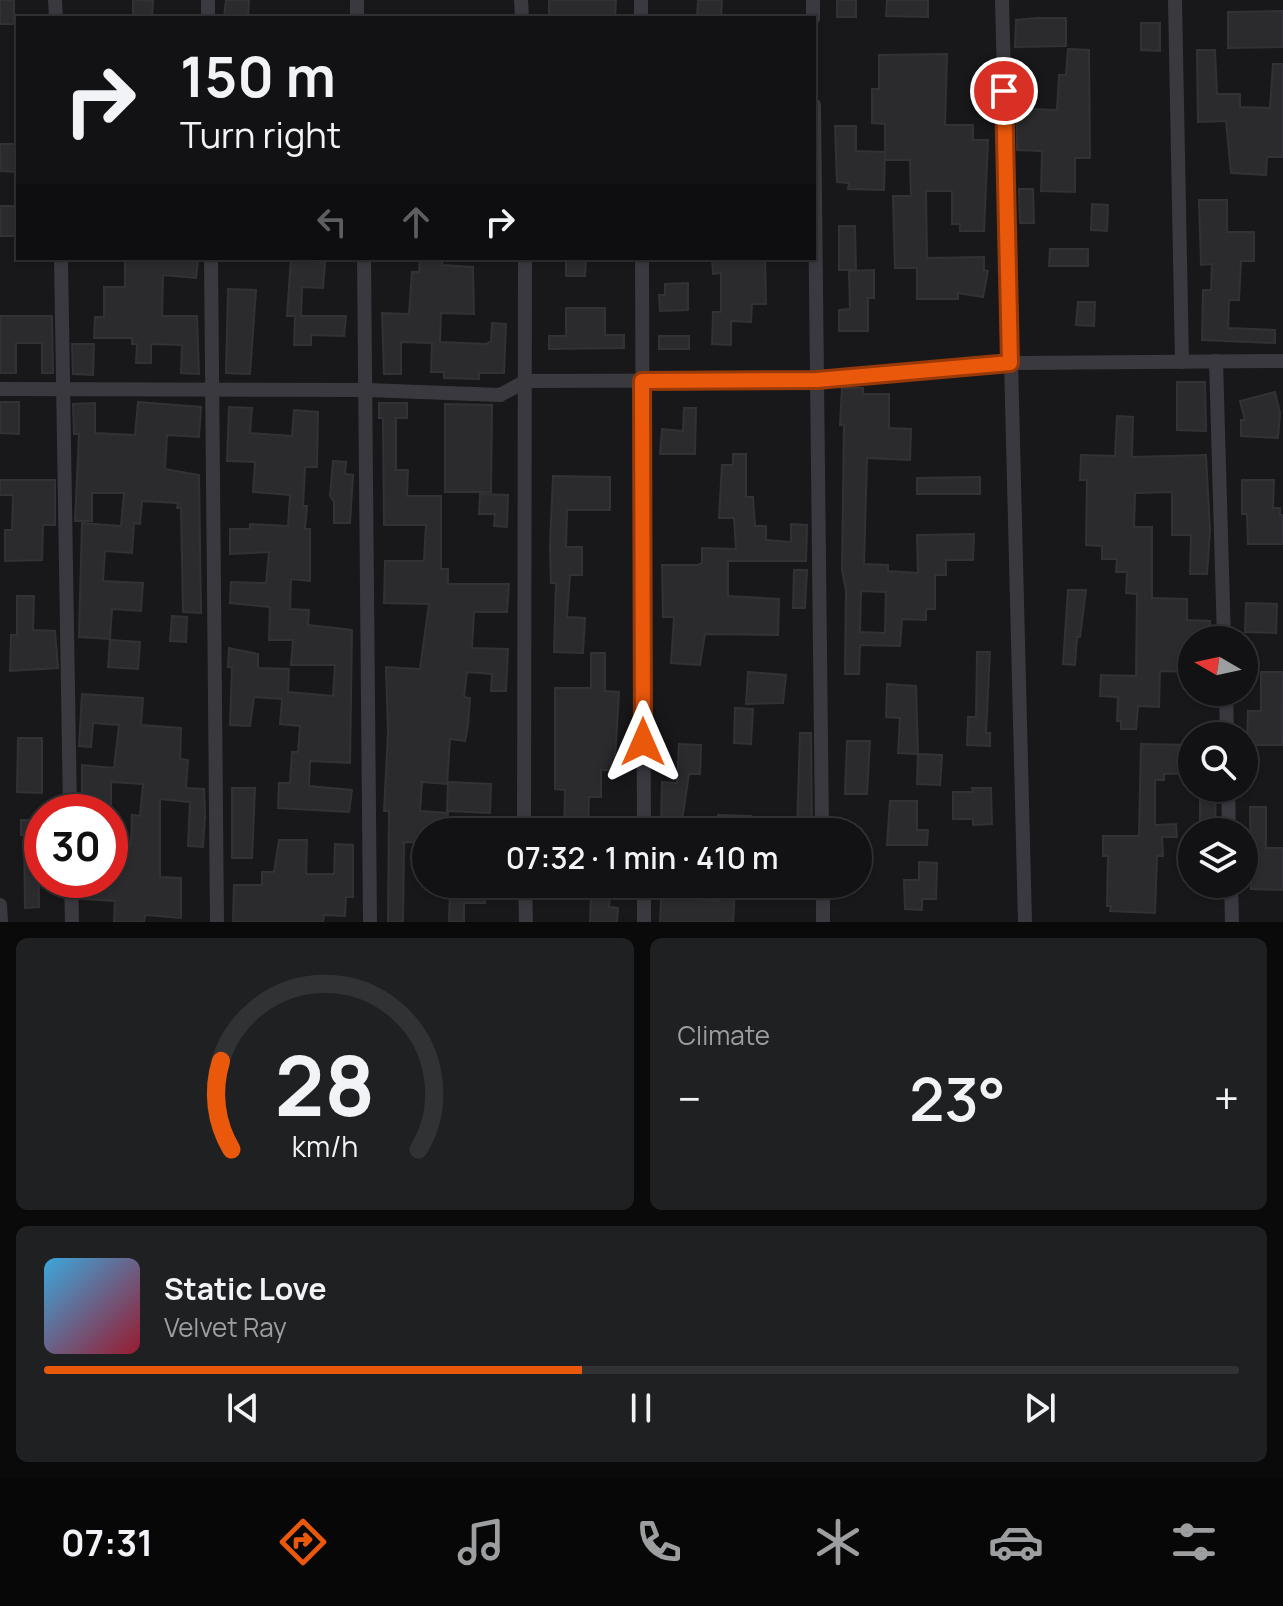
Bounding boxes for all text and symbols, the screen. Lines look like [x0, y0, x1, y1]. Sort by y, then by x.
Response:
text: 150 m [180, 37, 336, 114]
icon: right [48, 48, 152, 152]
pin [970, 57, 1038, 125]
icon: arrive [982, 69, 1026, 113]
text: Turn right [180, 110, 341, 159]
icon: left [310, 200, 354, 244]
icon: ahead [394, 200, 438, 244]
icon: right [478, 200, 522, 244]
north arrow [1178, 626, 1258, 706]
map controls [1178, 626, 1258, 898]
position arrow [601, 700, 685, 784]
button: search [1178, 722, 1258, 802]
speed limit sign: 30 [24, 794, 128, 898]
button: layers [1178, 818, 1258, 898]
text: 07:32 · 1 min · 410 m [506, 837, 778, 878]
text: Climate [678, 1017, 770, 1053]
text: 28 [274, 1027, 375, 1141]
text: 23° [909, 1057, 1006, 1139]
text: − [678, 1068, 701, 1128]
text: + [1214, 1068, 1239, 1128]
text: km/h [292, 1127, 358, 1166]
text: Static Love [164, 1268, 327, 1309]
text: Velvet Ray [164, 1309, 287, 1345]
icon: previous [221, 1386, 265, 1430]
icon: pause [619, 1386, 663, 1430]
icon: next [1018, 1386, 1062, 1430]
icon: directions [275, 1514, 331, 1570]
icon: music [453, 1514, 509, 1570]
icon: phone [631, 1514, 687, 1570]
icon: climate [810, 1514, 866, 1570]
icon: car [988, 1514, 1044, 1570]
icon: filters [1166, 1514, 1222, 1570]
text: 07:31 [61, 1518, 153, 1567]

